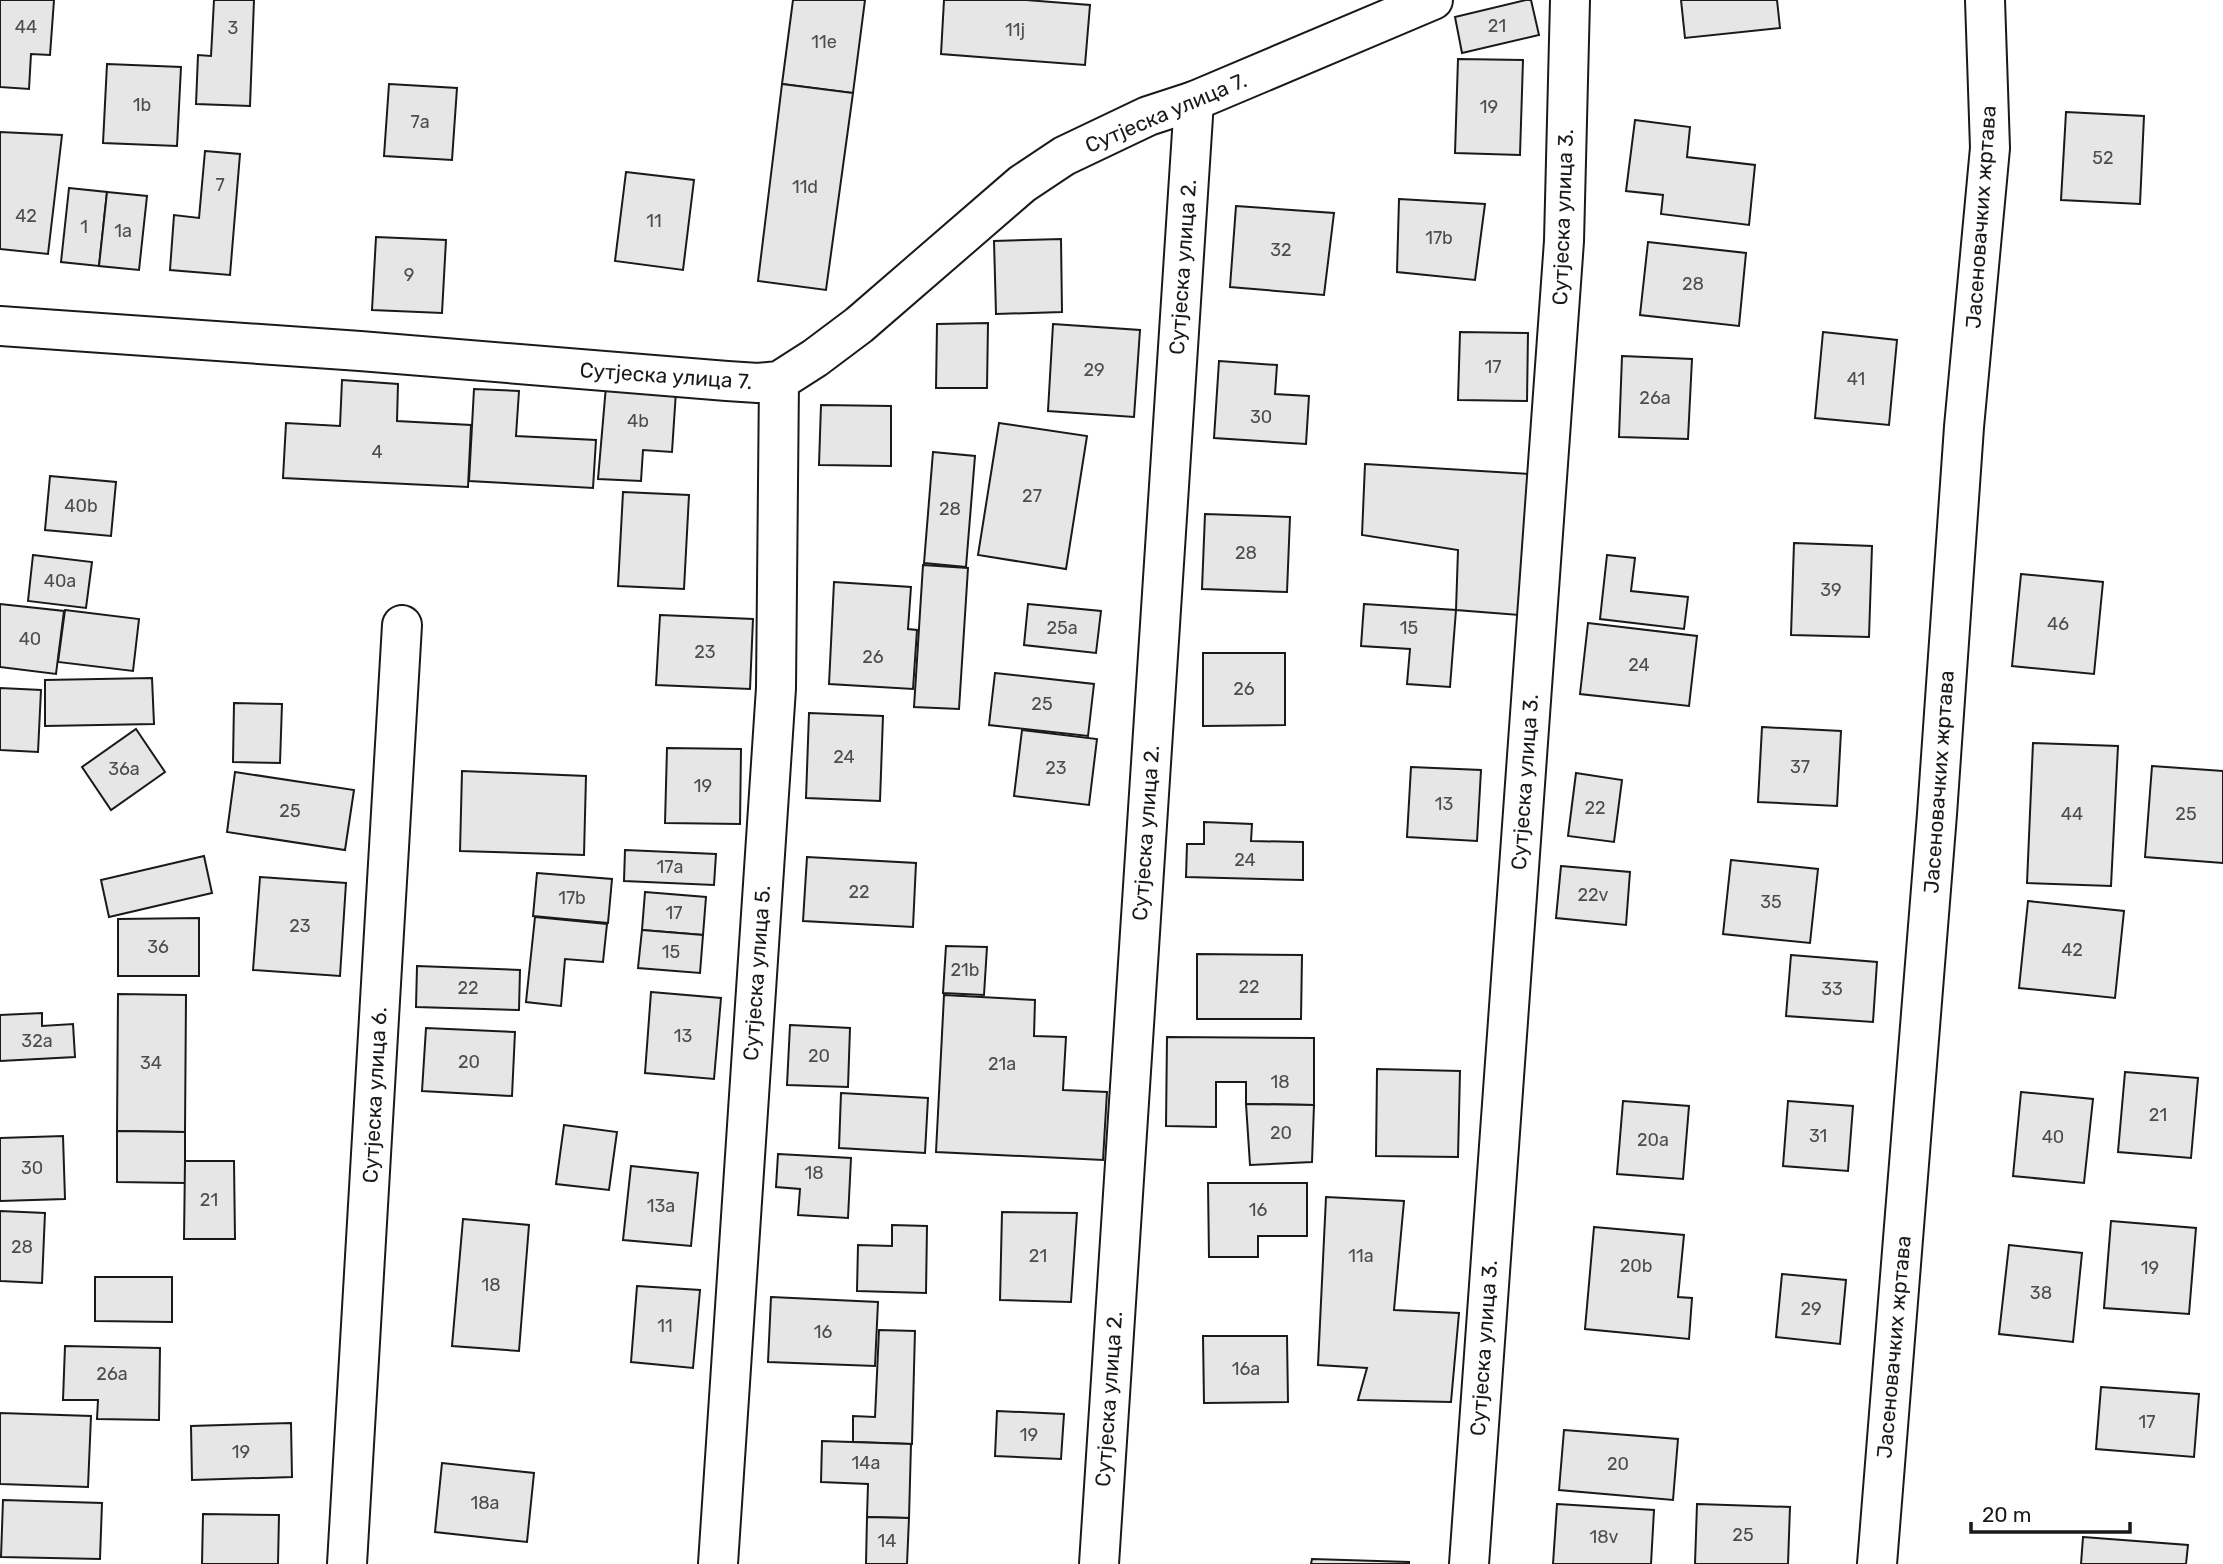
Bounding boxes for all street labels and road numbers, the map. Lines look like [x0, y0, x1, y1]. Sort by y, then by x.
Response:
street label: Сутјеска улица 7. [1081, 67, 1250, 158]
street label: Јасеновачких жртава [1960, 105, 2001, 329]
street label: Сутјеска улица 3. [1547, 128, 1578, 306]
street label: Сутјеска улица 2. [1164, 178, 1201, 356]
street label: Сутјеска улица 7. [579, 357, 753, 394]
street label: Јасеновачких жртава [1918, 670, 1959, 894]
street label: Сутјеска улица 3. [1506, 693, 1543, 871]
street label: Сутјеска улица 2. [1127, 744, 1164, 922]
street label: Сутјеска улица 5. [738, 884, 775, 1062]
street label: Сутјеска улица 6. [357, 1006, 392, 1184]
street label: Јасеновачких жртава [1871, 1235, 1916, 1459]
street label: Сутјеска улица 3. [1465, 1259, 1502, 1437]
street label: Сутјеска улица 2. [1090, 1310, 1127, 1488]

